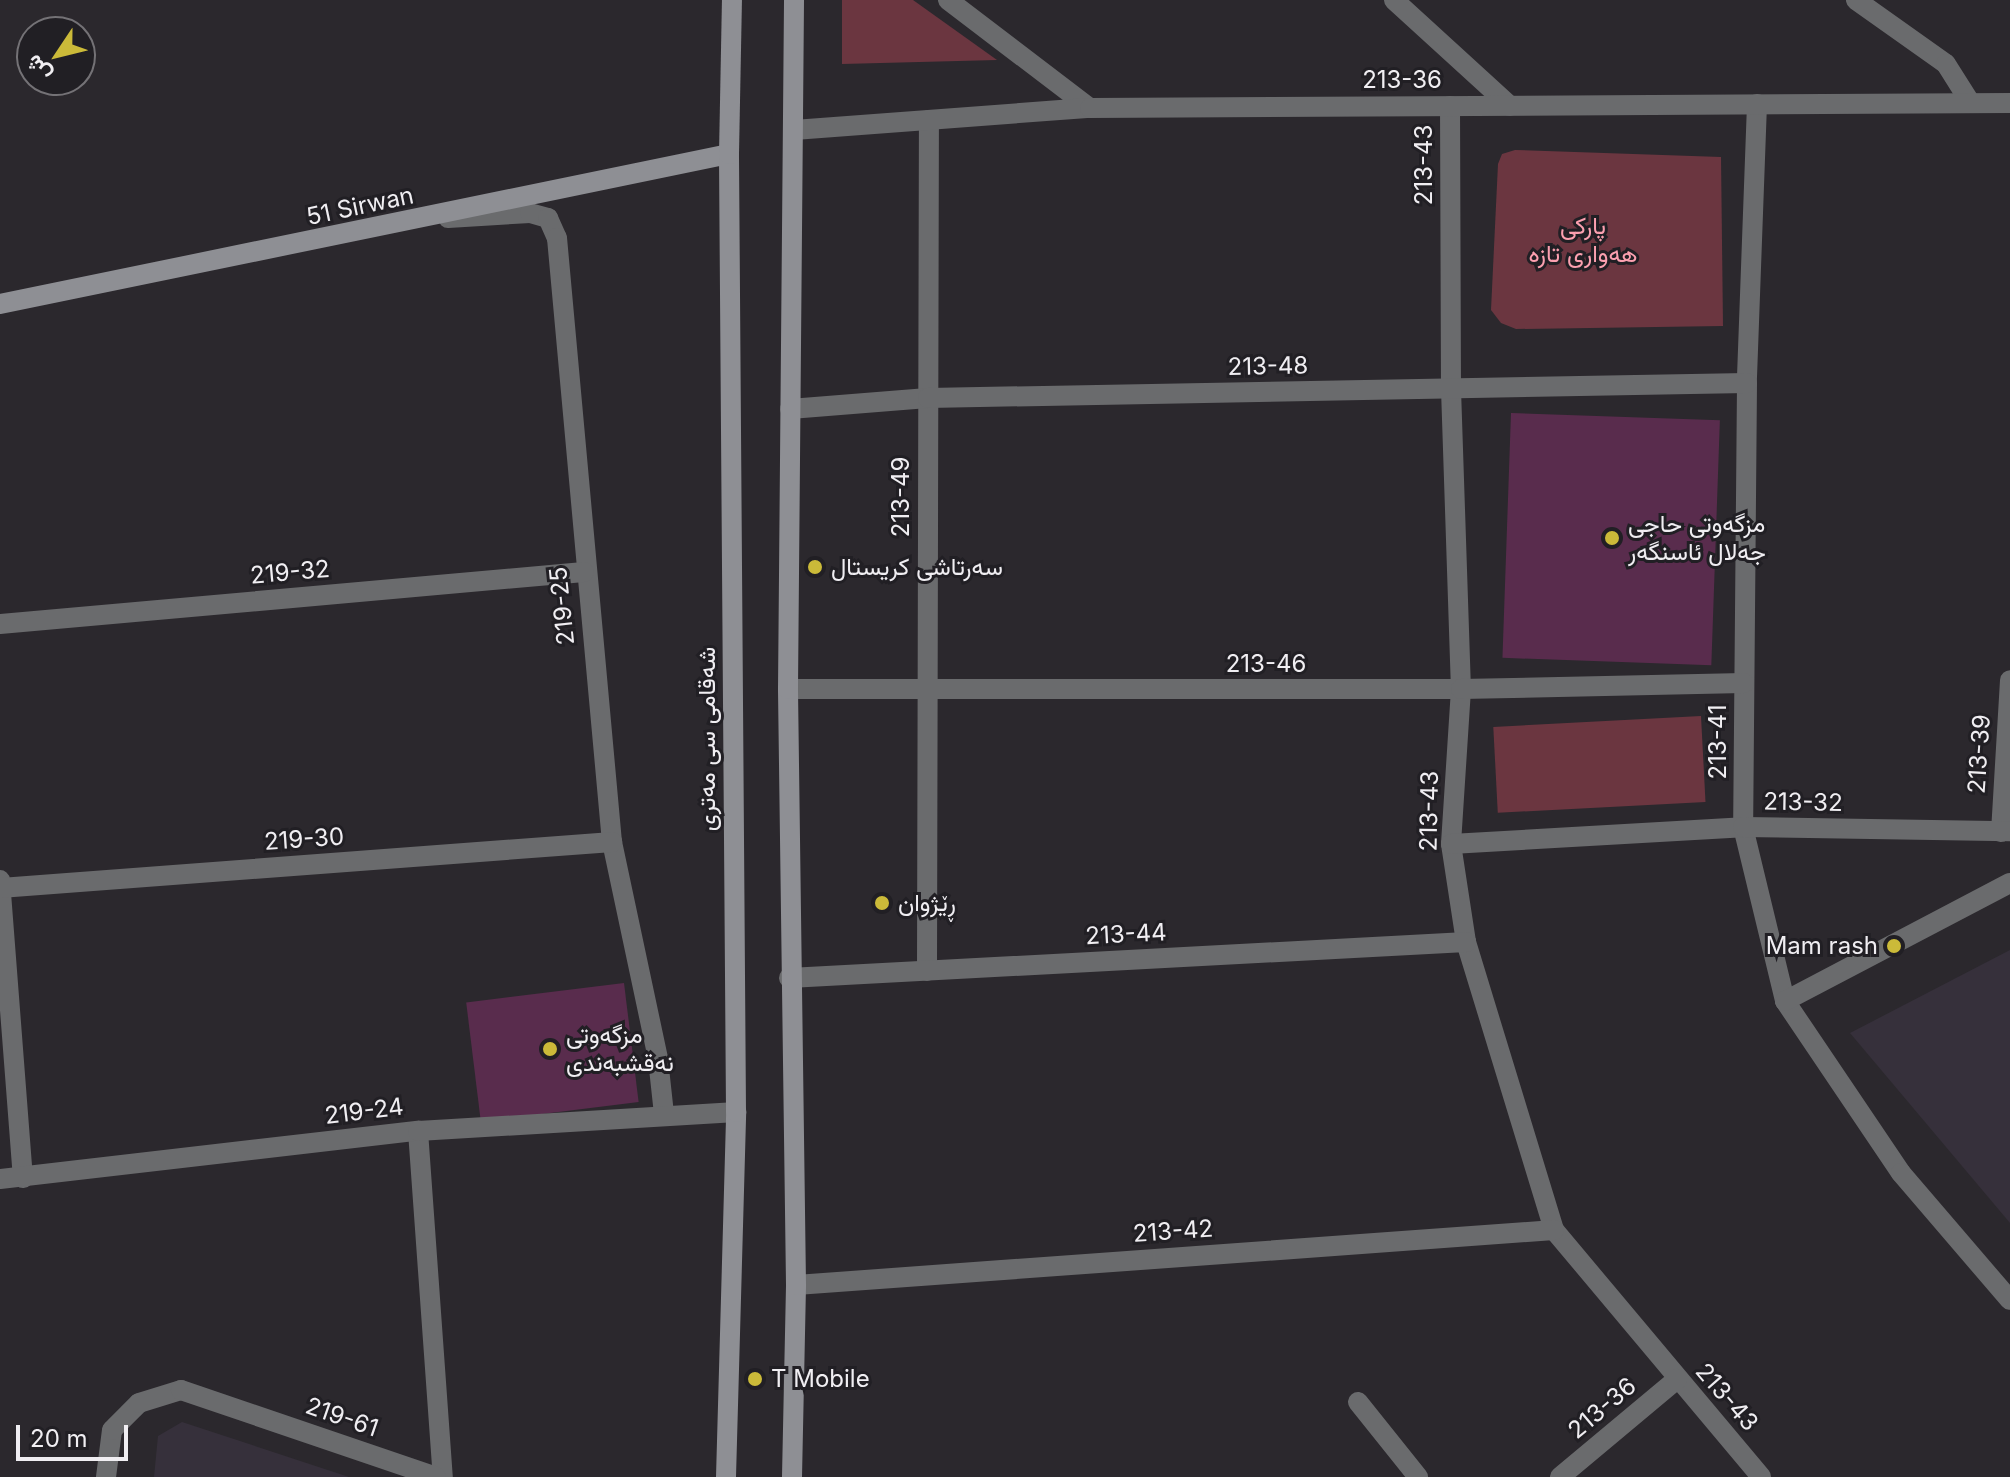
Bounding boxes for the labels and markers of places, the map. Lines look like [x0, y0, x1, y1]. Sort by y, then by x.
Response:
place label: مزگەوتی حاجی جەلال ئاسنگەر [1628, 510, 1766, 566]
marker: مزگەوتی حاجی جەلال ئاسنگەر [1603, 529, 1621, 547]
place label: سەرتاشی کریستال [831, 553, 1003, 581]
marker: سەرتاشی کریستال [806, 558, 824, 576]
place label: ڕێژوان [898, 889, 956, 917]
marker: ڕێژوان [873, 894, 891, 912]
place label: Mam rash [1766, 932, 1878, 960]
marker: Mam rash [1885, 937, 1903, 955]
place label: مزگەوتی نەقشبەندی [566, 1021, 674, 1077]
marker: مزگەوتی نەقشبەندی [541, 1040, 559, 1058]
place label: T Mobile [771, 1365, 870, 1393]
marker: T Mobile [746, 1370, 764, 1388]

